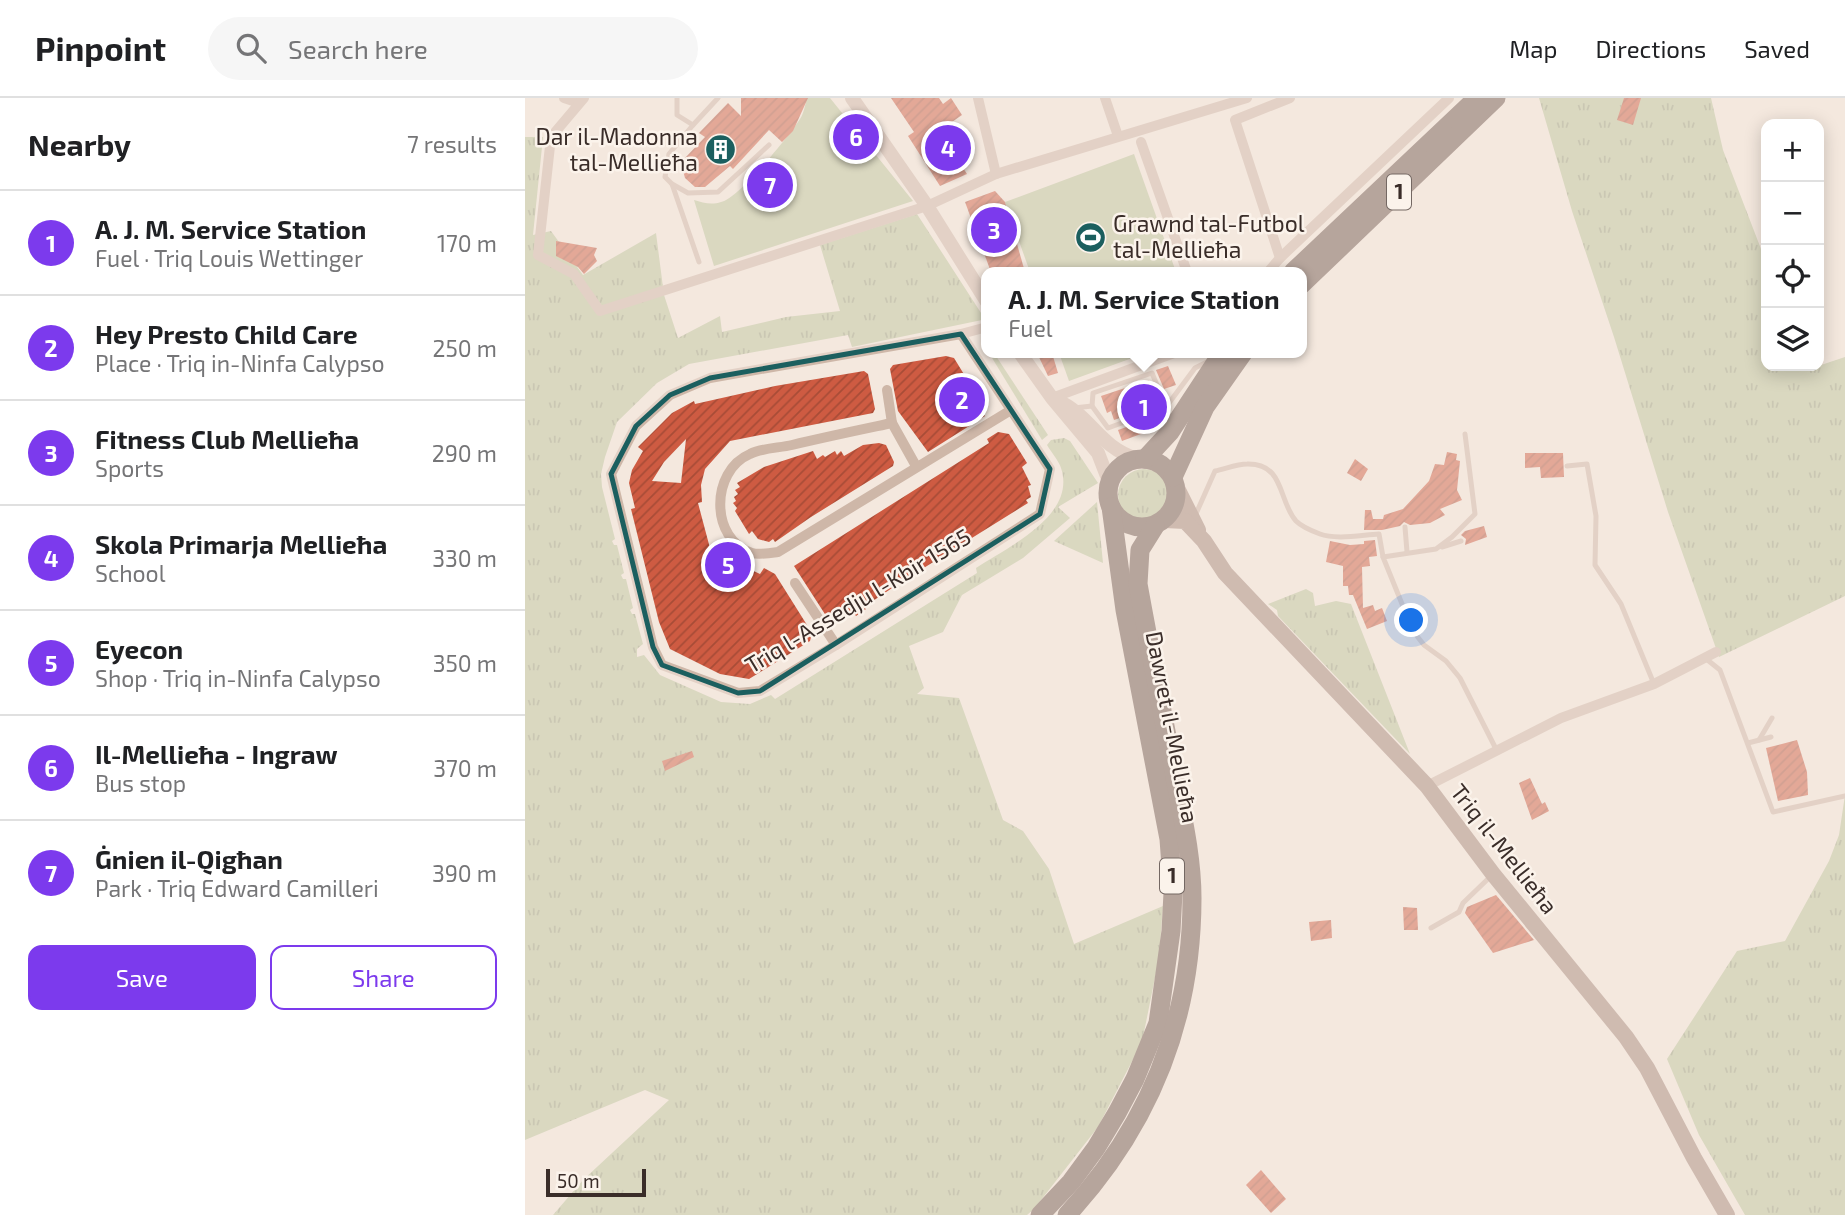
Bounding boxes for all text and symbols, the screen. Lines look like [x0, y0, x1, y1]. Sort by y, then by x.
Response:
search box [208, 17, 698, 80]
text: Pinpoint [35, 28, 166, 68]
icon: search [232, 29, 270, 67]
text: Search here [288, 33, 428, 64]
text: Map [1509, 34, 1557, 63]
text: Directions [1595, 34, 1706, 63]
text: Saved [1744, 34, 1810, 63]
pin: 6 [833, 111, 879, 163]
map controls [1761, 119, 1824, 371]
button: + [1761, 119, 1824, 182]
place label: Dar il-Madonna tal-Mellieħa [535, 122, 698, 176]
pin: 4 [925, 122, 971, 174]
text: Nearby [28, 126, 131, 162]
text: 7 results [407, 130, 497, 158]
building icon: Dar il-Madonna tal-Mellieħa [704, 133, 738, 167]
pin: 7 [747, 159, 793, 211]
road number: 1 [1387, 174, 1411, 210]
button: − [1761, 182, 1824, 245]
pin: 3 [971, 204, 1017, 256]
place label: Grawnd tal-Futbol tal-Mellieħa [1113, 209, 1305, 263]
text: A. J. M. Service Station [95, 213, 367, 244]
sports icon: Grawnd tal-Futbol tal-Mellieħa [1073, 220, 1107, 254]
text: 1 [46, 229, 56, 257]
text: 170 m [437, 229, 497, 257]
text: Fuel · Triq Louis Wettinger [95, 244, 363, 272]
button: locate [1761, 245, 1824, 308]
popup [981, 267, 1307, 358]
text: A. J. M. Service Station [1008, 283, 1280, 314]
button: layers [1761, 308, 1824, 371]
text: Fuel [1008, 314, 1053, 342]
text: Hey Presto Child Care [95, 318, 358, 349]
text: 2 [44, 334, 58, 362]
text: 250 m [433, 334, 497, 362]
text: Place · Triq in-Ninfa Calypso [95, 349, 384, 377]
pin: 2 [939, 374, 985, 426]
pin: 1 [1121, 381, 1167, 433]
text: Fitness Club Mellieħa [95, 423, 359, 454]
text: 3 [44, 439, 58, 467]
text: 290 m [432, 439, 497, 467]
text: Sports [95, 454, 164, 482]
street label: Triq l-Assedju l-Kbir 1565 [740, 522, 975, 679]
text: Skola Primarja Mellieħa [95, 528, 387, 559]
pin: 5 [705, 539, 751, 591]
text: 4 [44, 544, 58, 572]
text: 330 m [432, 544, 497, 572]
text: School [95, 559, 165, 587]
your location [1394, 603, 1428, 637]
street label: Dawret il-Mellieħa [1141, 629, 1205, 825]
text: Eyecon [95, 633, 183, 664]
text: 5 [45, 649, 57, 677]
text: 350 m [433, 649, 497, 677]
text: Shop · Triq in-Ninfa Calypso [95, 664, 381, 692]
text: Il-Mellieħa - Ingraw [95, 738, 338, 769]
text: 6 [44, 754, 58, 782]
text: 370 m [433, 754, 497, 782]
text: Bus stop [95, 769, 186, 797]
street label: Triq il-Mellieħa [1445, 778, 1564, 919]
text: Ġnien il-Qigħan [95, 843, 283, 874]
road number: 1 [1160, 858, 1184, 894]
text: 7 [45, 859, 57, 887]
text: 390 m [432, 859, 497, 887]
text: Park · Triq Edward Camilleri [95, 874, 379, 902]
button: Save [28, 945, 256, 1010]
button: Share [270, 945, 497, 1010]
scale bar [546, 1166, 646, 1198]
text: 50 m [557, 1169, 600, 1192]

